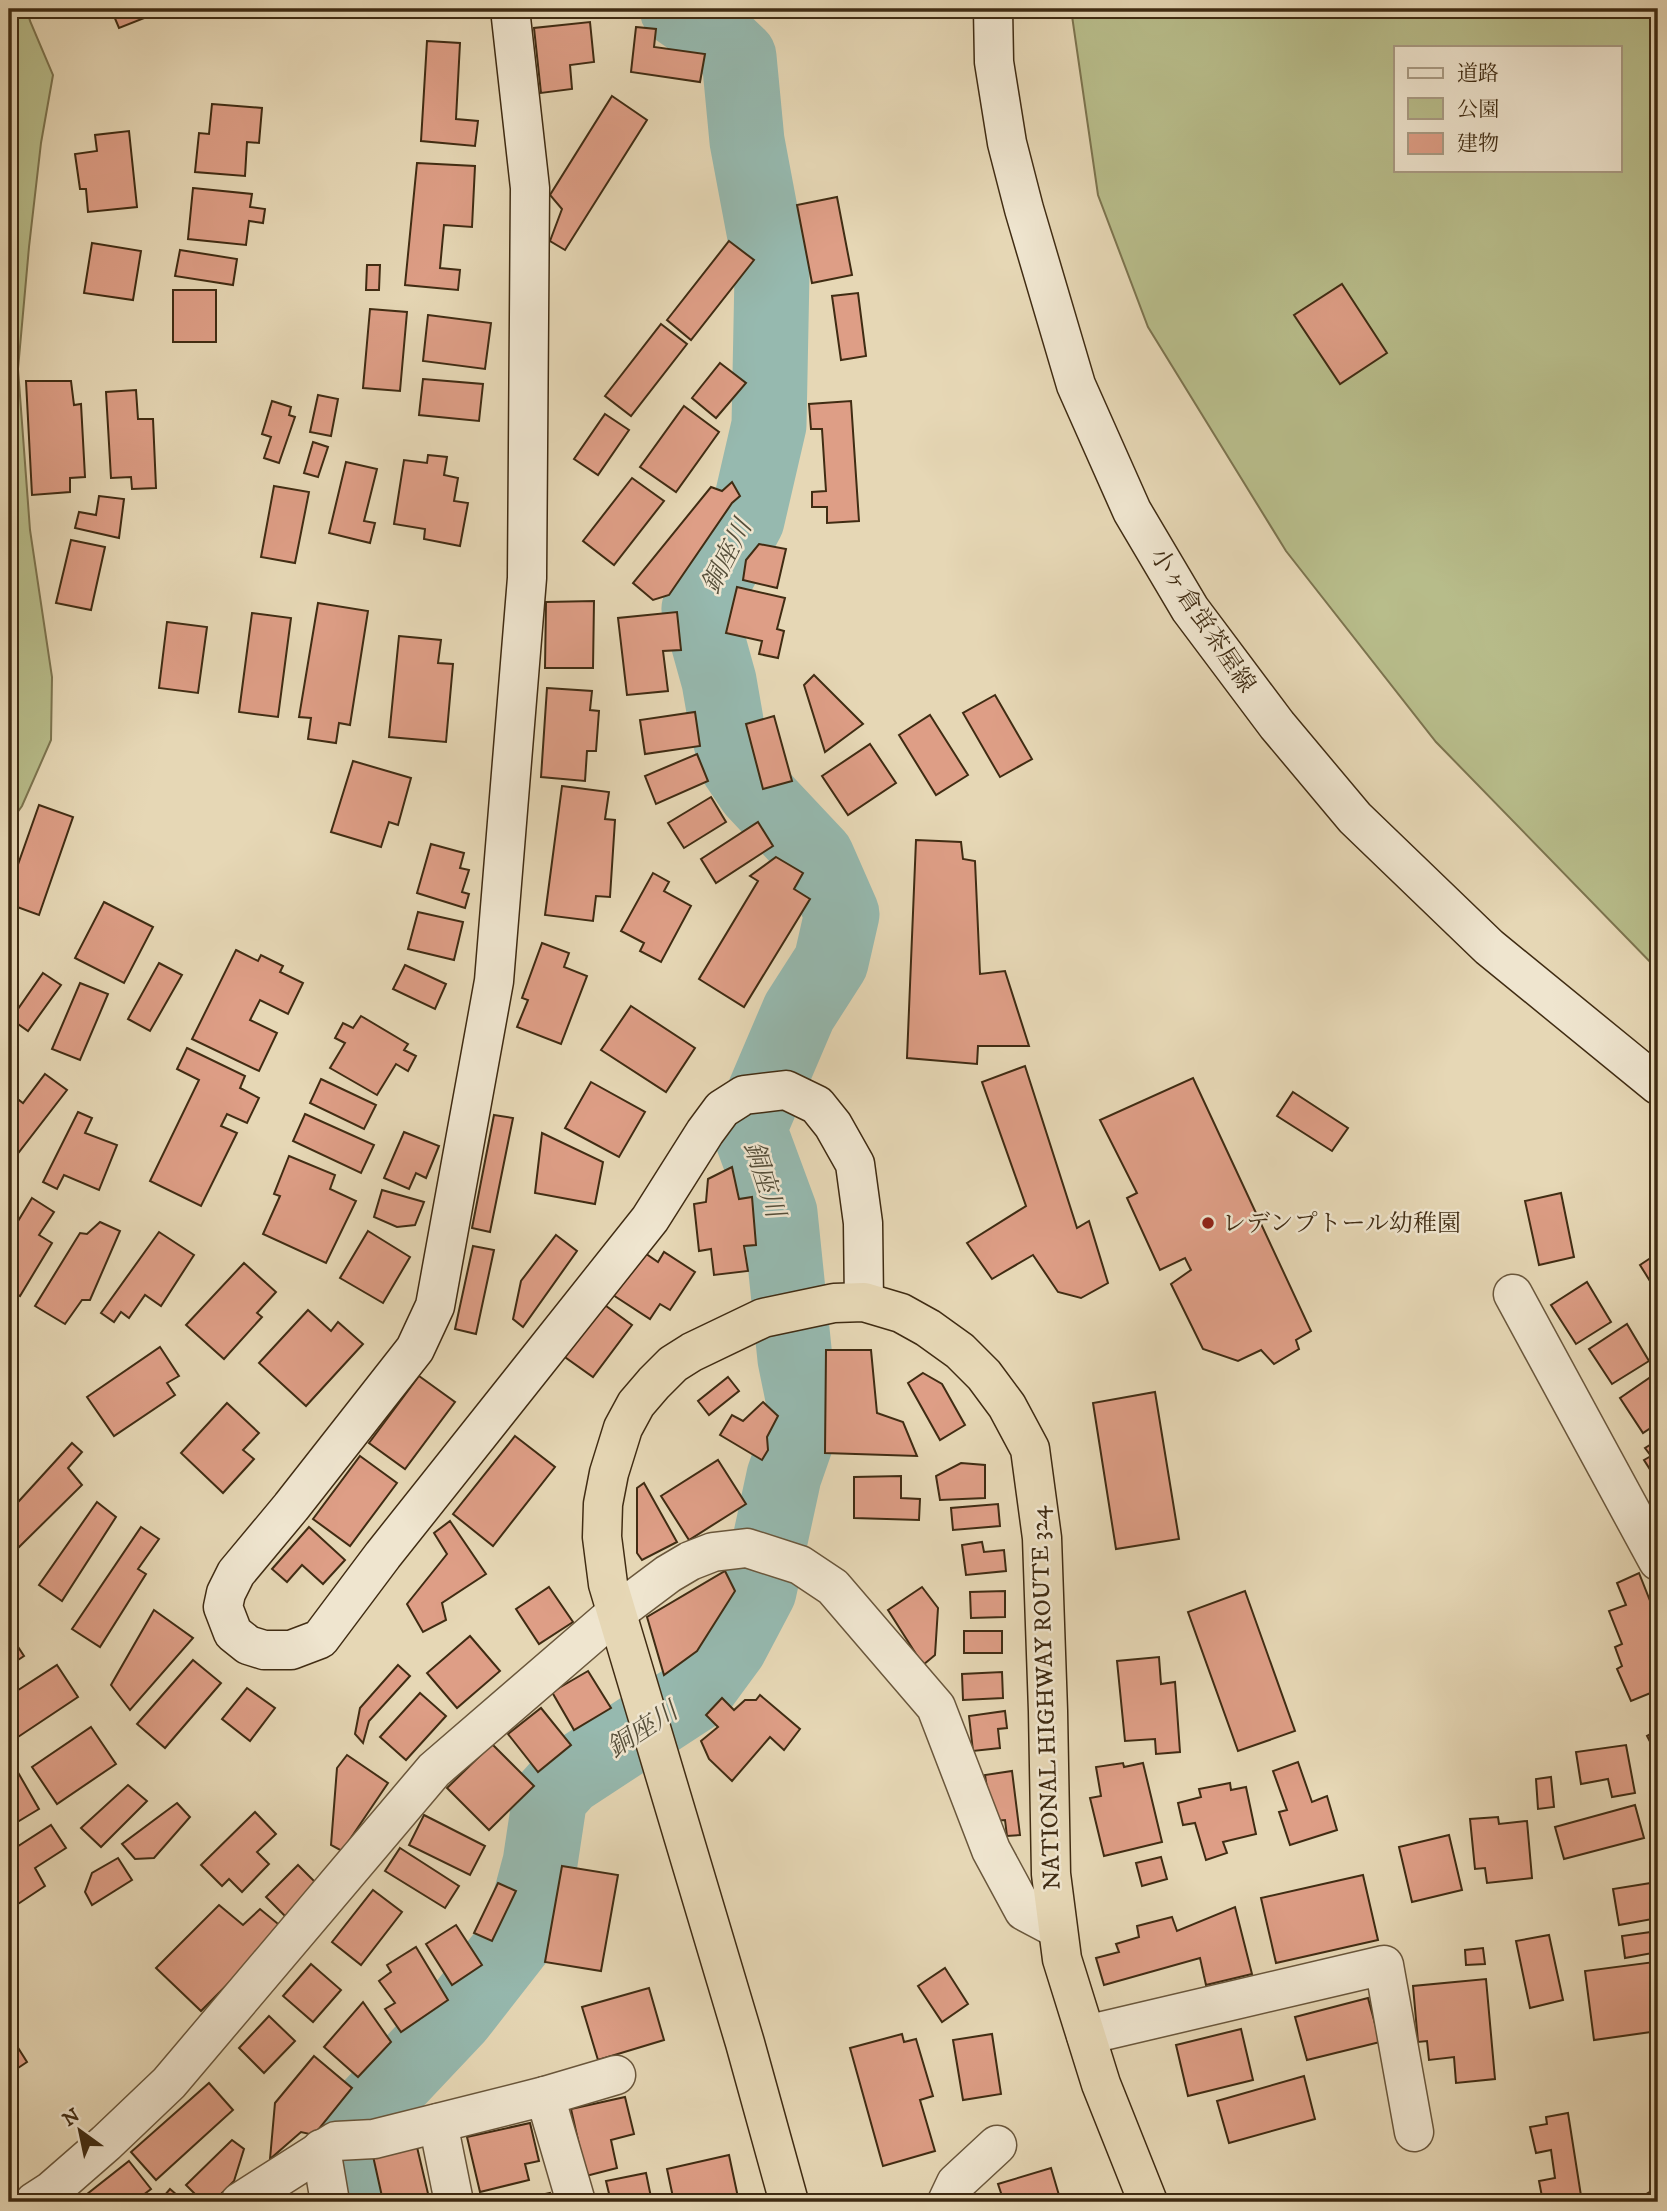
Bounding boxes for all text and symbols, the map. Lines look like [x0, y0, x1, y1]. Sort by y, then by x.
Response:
legend [1394, 46, 1622, 172]
text: 道路 [1457, 61, 1499, 87]
text: 公園 [1457, 97, 1499, 123]
text: 建物 [1457, 131, 1499, 157]
water label: 銅座川 [695, 512, 761, 599]
street label: 小ヶ倉蛍茶屋線 [1143, 543, 1262, 699]
water label: 銅座川 [736, 1137, 792, 1224]
place label: レデンプトール幼稚園 [1222, 1209, 1461, 1239]
marker: レデンプトール幼稚園 [1200, 1215, 1216, 1231]
street label: NATIONAL HIGHWAY ROUTE 324 [1024, 1504, 1068, 1891]
water label: 銅座川 [601, 1694, 687, 1765]
north arrow [46, 2096, 116, 2166]
text: N [59, 2104, 85, 2132]

